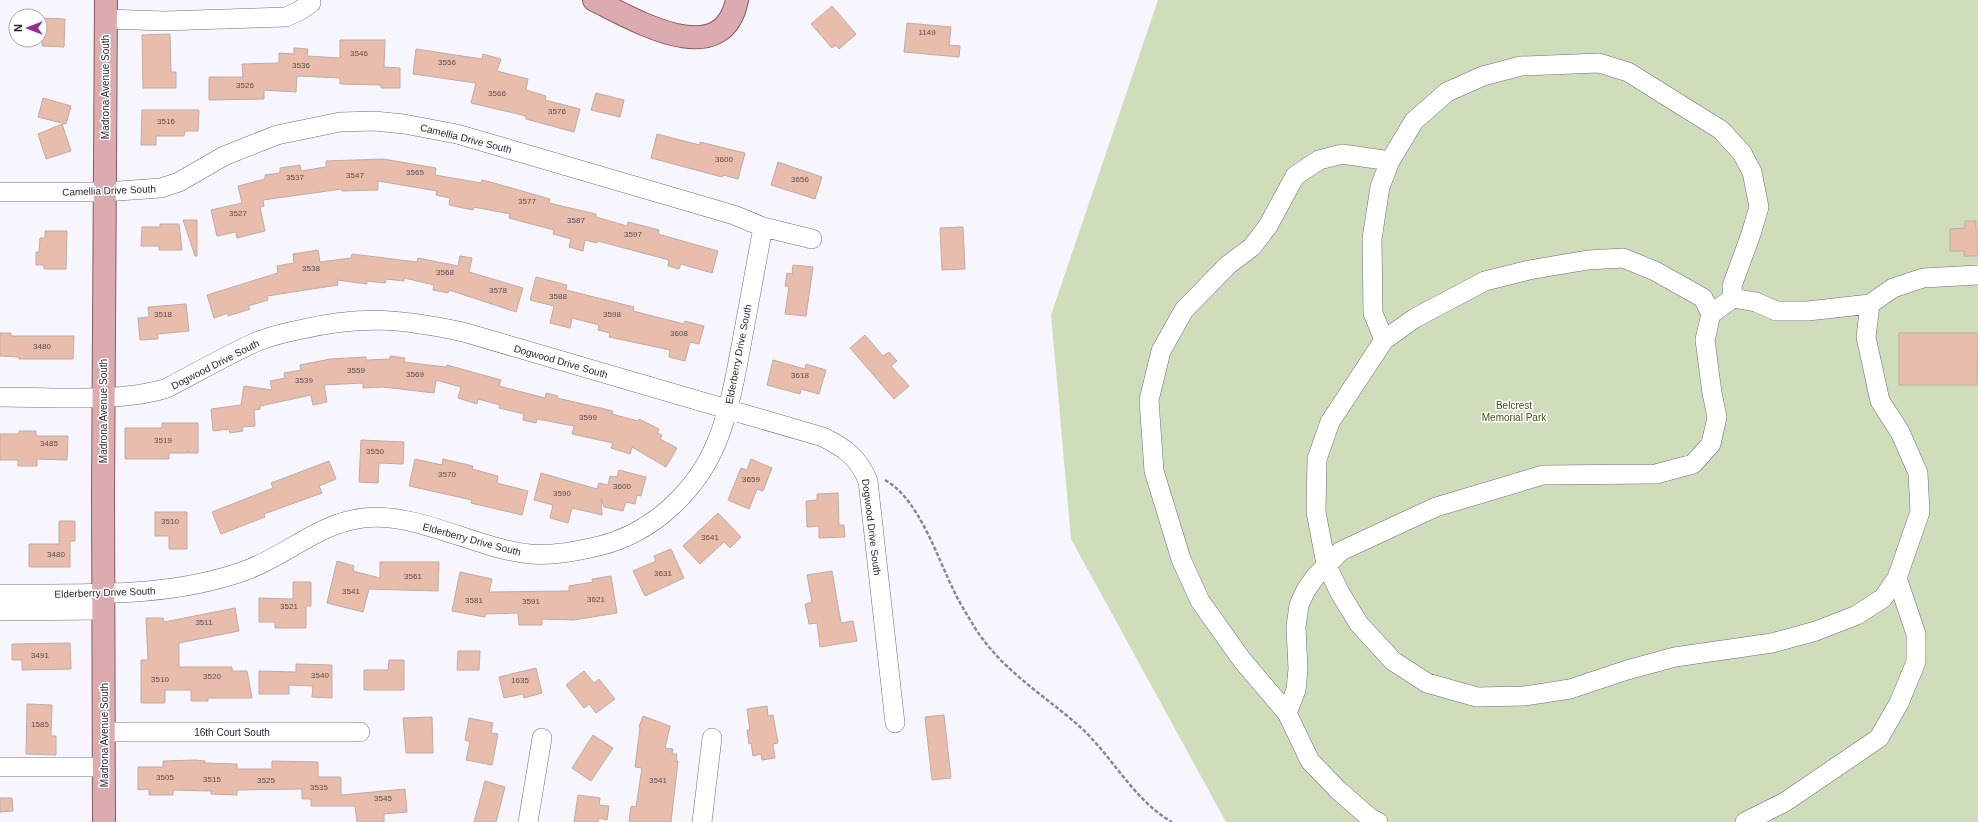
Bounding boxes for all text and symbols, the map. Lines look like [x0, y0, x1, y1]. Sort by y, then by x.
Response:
north arrow [8, 8, 48, 48]
text: N [12, 24, 24, 32]
house number: 1149 [918, 28, 936, 37]
street label: Madrona Avenue South [100, 35, 111, 139]
house number: 3546 [350, 49, 368, 58]
house number: 3556 [438, 58, 456, 67]
house number: 3536 [292, 61, 310, 70]
house number: 3526 [236, 81, 254, 90]
house number: 3566 [488, 89, 506, 98]
house number: 3576 [548, 107, 566, 116]
house number: 3516 [157, 117, 175, 126]
street label: Camellia Drive South [419, 122, 513, 155]
house number: 3600 [715, 155, 733, 164]
house number: 3565 [406, 168, 424, 177]
house number: 3547 [346, 171, 364, 180]
house number: 3537 [286, 173, 304, 182]
house number: 3656 [791, 175, 809, 184]
street label: Camellia Drive South [62, 183, 156, 198]
house number: 3577 [518, 197, 536, 206]
house number: 3527 [229, 209, 247, 218]
house number: 3587 [567, 216, 585, 225]
house number: 3597 [624, 230, 642, 239]
house number: 3538 [302, 264, 320, 273]
house number: 3568 [436, 268, 454, 277]
house number: 3578 [489, 286, 507, 295]
house number: 3588 [549, 292, 567, 301]
street label: Elderberry Drive South [723, 303, 754, 405]
house number: 3518 [154, 310, 172, 319]
house number: 3598 [603, 310, 621, 319]
house number: 3608 [670, 329, 688, 338]
street label: Dogwood Drive South [169, 337, 261, 391]
house number: 3480 [33, 342, 51, 351]
street label: Dogwood Drive South [513, 343, 609, 380]
street label: Madrona Avenue South [98, 359, 109, 463]
house number: 3559 [347, 366, 365, 375]
house number: 3569 [406, 370, 424, 379]
house number: 3618 [791, 371, 809, 380]
house number: 3539 [295, 376, 313, 385]
park label: Belcrest Memorial Park [1482, 400, 1547, 423]
house number: 3599 [579, 413, 597, 422]
house number: 3519 [154, 436, 172, 445]
house number: 3485 [40, 439, 58, 448]
house number: 3550 [366, 447, 384, 456]
house number: 3570 [438, 470, 456, 479]
house number: 3659 [742, 475, 760, 484]
street label: Dogwood Drive South [860, 478, 883, 576]
house number: 3600 [613, 482, 631, 491]
house number: 3590 [553, 489, 571, 498]
house number: 3510 [161, 517, 179, 526]
street label: Elderberry Drive South [422, 521, 522, 558]
house number: 3641 [701, 533, 719, 542]
house number: 3480 [47, 550, 65, 559]
house number: 3631 [654, 569, 672, 578]
house number: 3561 [404, 572, 422, 581]
street label: Elderberry Drive South [54, 585, 156, 600]
house number: 3541 [342, 587, 360, 596]
house number: 3621 [587, 595, 605, 604]
house number: 3581 [465, 596, 483, 605]
house number: 3591 [522, 597, 540, 606]
house number: 3521 [280, 602, 298, 611]
house number: 3511 [195, 618, 213, 627]
house number: 3491 [31, 651, 49, 660]
house number: 3540 [311, 671, 329, 680]
house number: 3520 [203, 672, 221, 681]
house number: 3510 [151, 675, 169, 684]
house number: 1635 [511, 676, 529, 685]
street label: Madrona Avenue South [99, 683, 110, 787]
house number: 1585 [31, 720, 49, 729]
street label: 16th Court South [194, 727, 270, 738]
house number: 3505 [156, 773, 174, 782]
house number: 3515 [203, 775, 221, 784]
house number: 3525 [257, 776, 275, 785]
house number: 3541 [649, 776, 667, 785]
house number: 3535 [310, 783, 328, 792]
house number: 3545 [374, 794, 392, 803]

